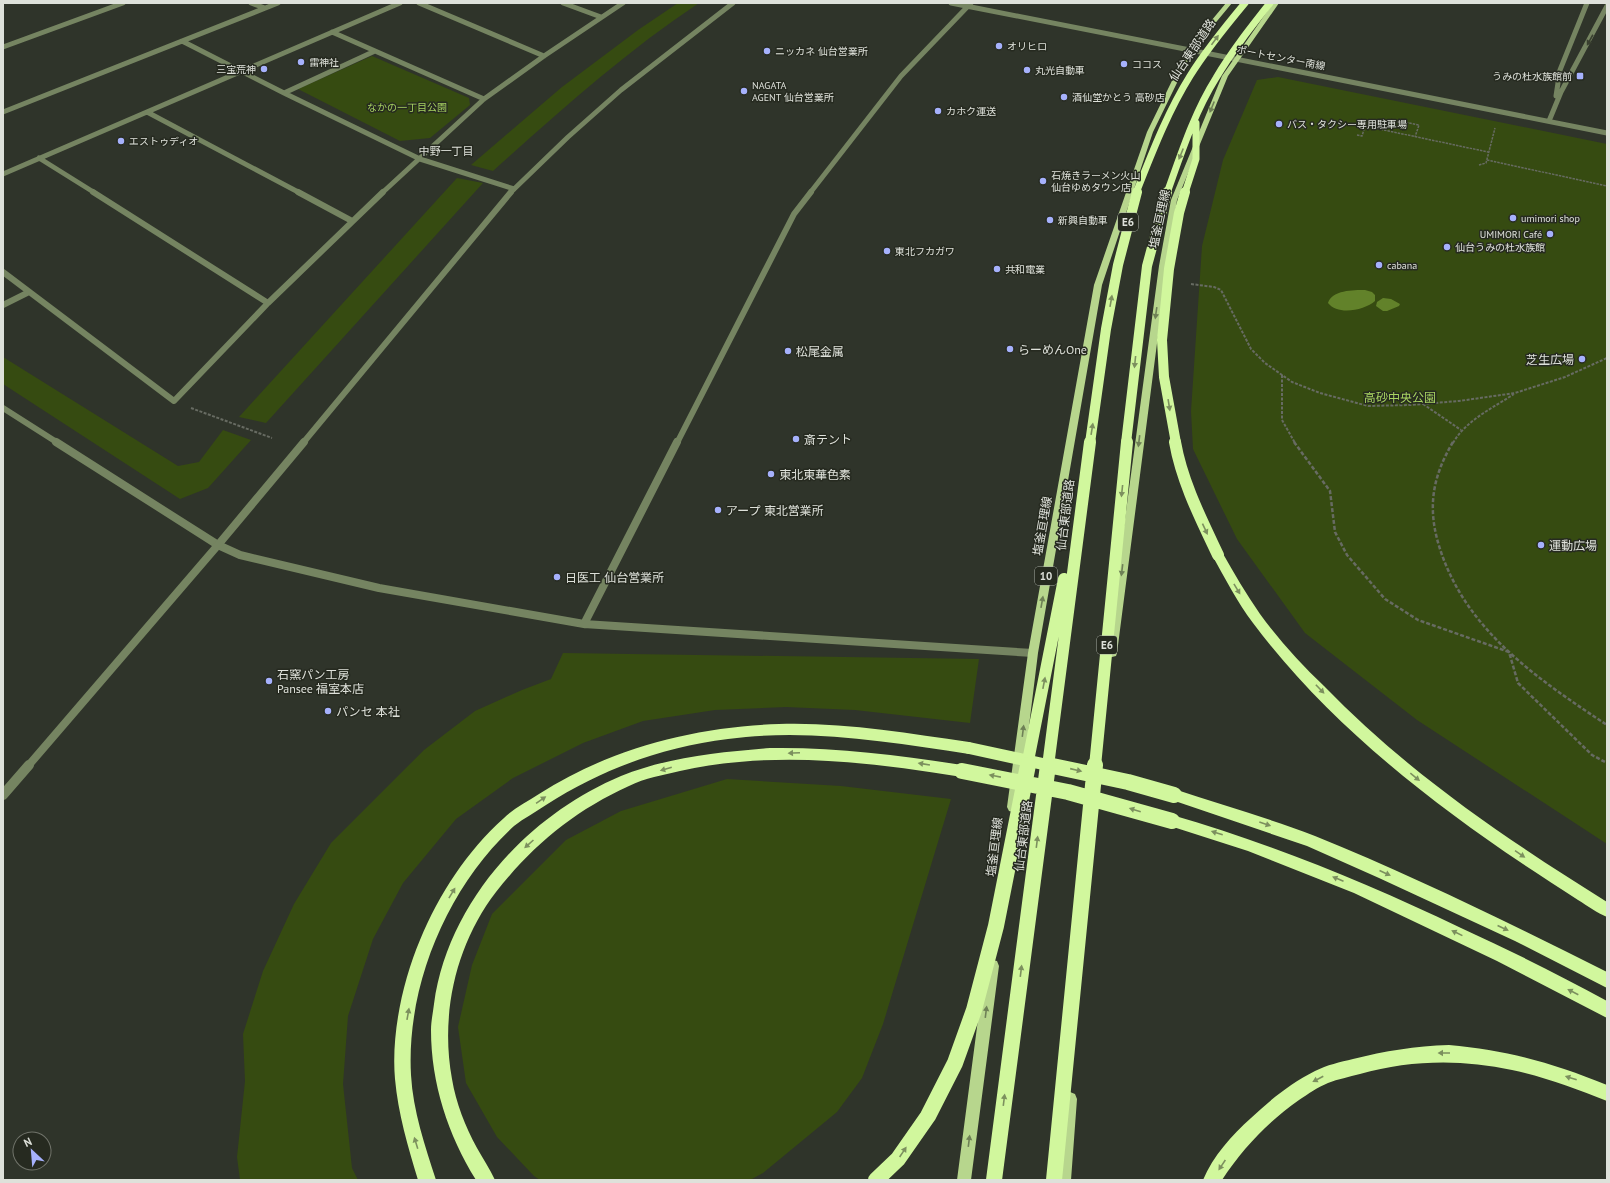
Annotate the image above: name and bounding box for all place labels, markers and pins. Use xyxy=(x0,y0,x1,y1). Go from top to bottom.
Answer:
place label: オリヒロ xyxy=(1007,40,1047,53)
marker: オリヒロ xyxy=(994,41,1004,51)
place label: ニッカネ 仙台営業所 xyxy=(775,45,868,58)
marker: ニッカネ 仙台営業所 xyxy=(762,46,772,56)
place label: 雷神社 xyxy=(309,56,339,69)
marker: 雷神社 xyxy=(296,57,306,67)
place label: ココス xyxy=(1132,58,1162,71)
marker: ココス xyxy=(1119,59,1129,69)
place label: 三宝荒神 xyxy=(216,63,256,76)
marker: 三宝荒神 xyxy=(259,64,269,74)
place label: 丸光自動車 xyxy=(1035,64,1085,77)
marker: 丸光自動車 xyxy=(1022,65,1032,75)
place label: うみの杜水族館前 xyxy=(1492,70,1572,83)
marker: うみの杜水族館前 xyxy=(1575,71,1585,81)
place label: NAGATA AGENT 仙台営業所 xyxy=(752,79,834,104)
marker: NAGATA AGENT 仙台営業所 xyxy=(739,86,749,96)
place label: 酒仙堂かとう 高砂店 xyxy=(1072,91,1165,104)
marker: 酒仙堂かとう 高砂店 xyxy=(1059,92,1069,102)
place label: カホク運送 xyxy=(946,105,996,118)
marker: カホク運送 xyxy=(933,106,943,116)
place label: バス・タクシー専用駐車場 xyxy=(1287,118,1407,131)
marker: バス・タクシー専用駐車場 xyxy=(1274,119,1284,129)
place label: エストゥディオ xyxy=(129,135,198,148)
marker: エストゥディオ xyxy=(116,136,126,146)
place label: 石焼きラーメン火山 仙台ゆめタウン店 xyxy=(1051,169,1141,194)
marker: 石焼きラーメン火山 仙台ゆめタウン店 xyxy=(1038,176,1048,186)
place label: umimori shop xyxy=(1521,212,1580,225)
marker: umimori shop xyxy=(1508,213,1518,223)
place label: 新興自動車 xyxy=(1058,214,1108,227)
marker: 新興自動車 xyxy=(1045,215,1055,225)
place label: UMIMORI Café xyxy=(1480,228,1542,241)
marker: UMIMORI Café xyxy=(1545,229,1555,239)
place label: 仙台うみの杜水族館 xyxy=(1455,241,1545,254)
marker: 仙台うみの杜水族館 xyxy=(1442,242,1452,252)
place label: 東北フカガワ xyxy=(895,245,955,258)
marker: 東北フカガワ xyxy=(882,246,892,256)
place label: cabana xyxy=(1387,259,1417,272)
marker: cabana xyxy=(1374,260,1384,270)
place label: 共和電業 xyxy=(1005,263,1045,276)
marker: 共和電業 xyxy=(992,264,1002,274)
place label: らーめんOne xyxy=(1018,342,1087,357)
place label: 松尾金属 xyxy=(796,344,844,359)
marker: らーめんOne xyxy=(1005,344,1015,354)
marker: 松尾金属 xyxy=(783,346,793,356)
place label: 芝生広場 xyxy=(1526,352,1574,367)
marker: 芝生広場 xyxy=(1577,354,1587,364)
place label: 斎テント xyxy=(804,432,852,447)
marker: 斎テント xyxy=(791,434,801,444)
place label: 東北東華色素 xyxy=(779,467,851,482)
marker: 東北東華色素 xyxy=(766,469,776,479)
place label: アープ 東北営業所 xyxy=(726,503,824,518)
marker: アープ 東北営業所 xyxy=(713,505,723,515)
place label: 運動広場 xyxy=(1549,538,1597,553)
marker: 運動広場 xyxy=(1536,540,1546,550)
place label: 日医工 仙台営業所 xyxy=(565,570,664,585)
marker: 日医工 仙台営業所 xyxy=(552,572,562,582)
place label: 石窯パン工房 Pansee 福室本店 xyxy=(277,667,364,696)
marker: 石窯パン工房 Pansee 福室本店 xyxy=(264,676,274,686)
place label: パンセ 本社 xyxy=(336,704,400,719)
marker: パンセ 本社 xyxy=(323,706,333,716)

